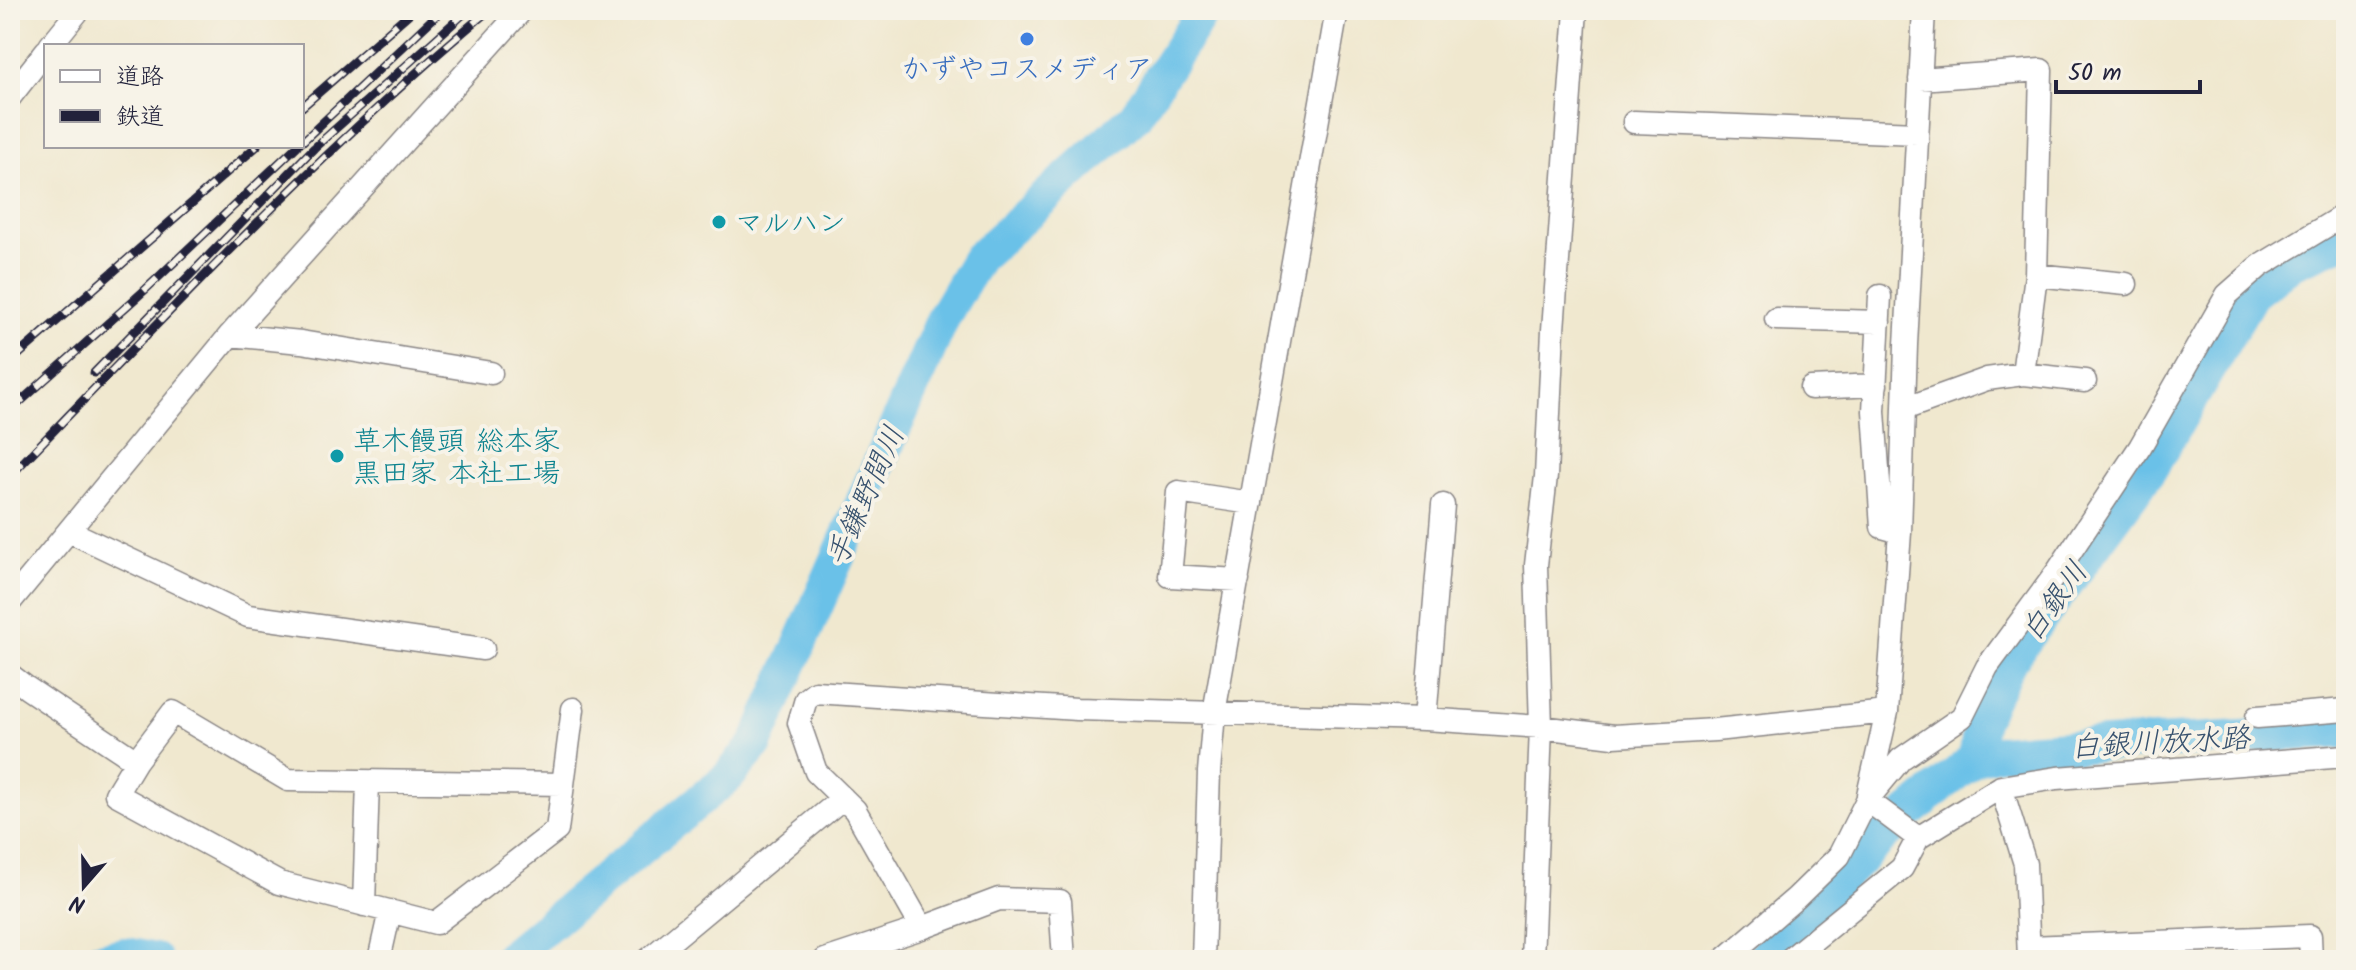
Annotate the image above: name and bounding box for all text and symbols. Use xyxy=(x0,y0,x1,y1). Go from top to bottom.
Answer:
marker: かずやコスメディア xyxy=(1018,30,1036,48)
legend xyxy=(44,44,304,148)
scale bar xyxy=(2056,44,2200,94)
place label: かずやコスメディア xyxy=(901,48,1153,93)
text: 50 m xyxy=(2068,54,2122,93)
text: 道路 xyxy=(116,58,164,97)
text: 鉄道 xyxy=(116,98,164,137)
place label: マルハン xyxy=(735,202,846,247)
marker: マルハン xyxy=(710,213,728,231)
water label: 手鎌野間川 xyxy=(814,419,919,575)
place label: 草木饅頭 総本家 黒田家 本社工場 xyxy=(353,420,560,497)
marker: 草木饅頭 総本家 黒田家 本社工場 xyxy=(328,447,346,465)
water label: 白銀川 xyxy=(2010,552,2101,653)
water label: 白銀川放水路 xyxy=(2069,715,2253,773)
north arrow xyxy=(44,846,124,926)
text: N xyxy=(65,884,91,921)

